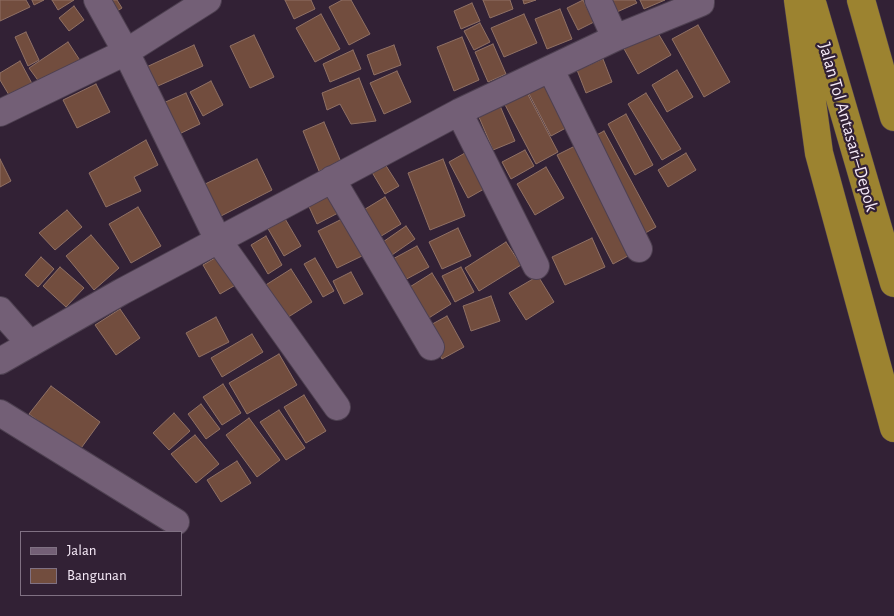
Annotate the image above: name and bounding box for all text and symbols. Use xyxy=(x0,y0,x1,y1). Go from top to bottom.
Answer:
street label: Jalan Tol Antasari–Depok xyxy=(814,40,882,214)
legend xyxy=(20,531,182,596)
text: Jalan xyxy=(67,543,97,558)
text: Bangunan xyxy=(67,568,127,583)

